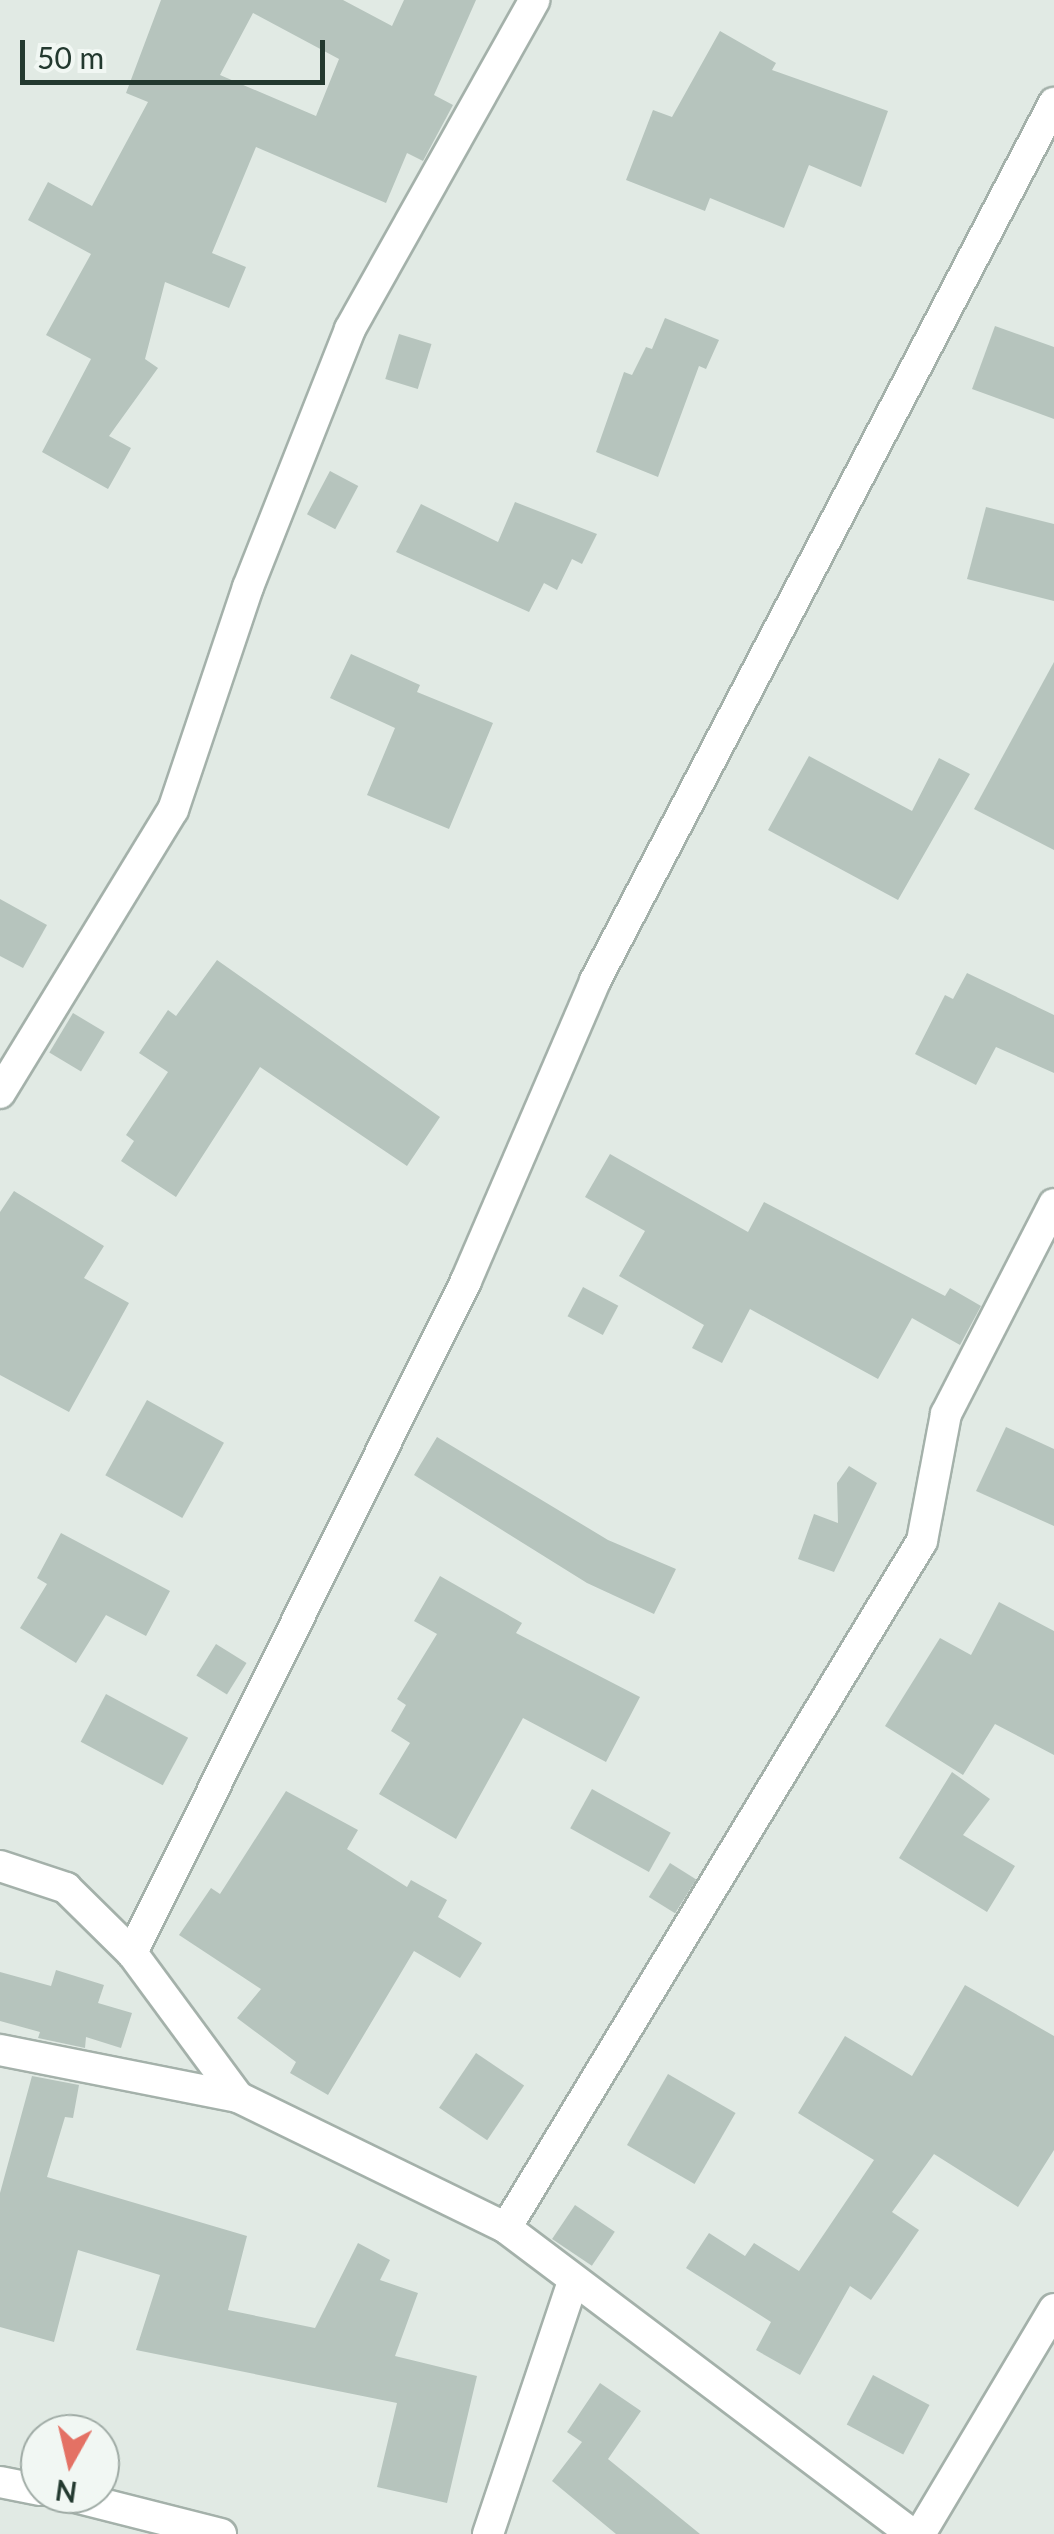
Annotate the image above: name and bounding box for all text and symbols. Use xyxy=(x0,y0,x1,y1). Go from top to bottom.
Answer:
scale bar xyxy=(25,20,330,82)
text: 50 m xyxy=(37,39,104,75)
north arrow xyxy=(20,2414,120,2514)
text: N xyxy=(53,2473,79,2510)

